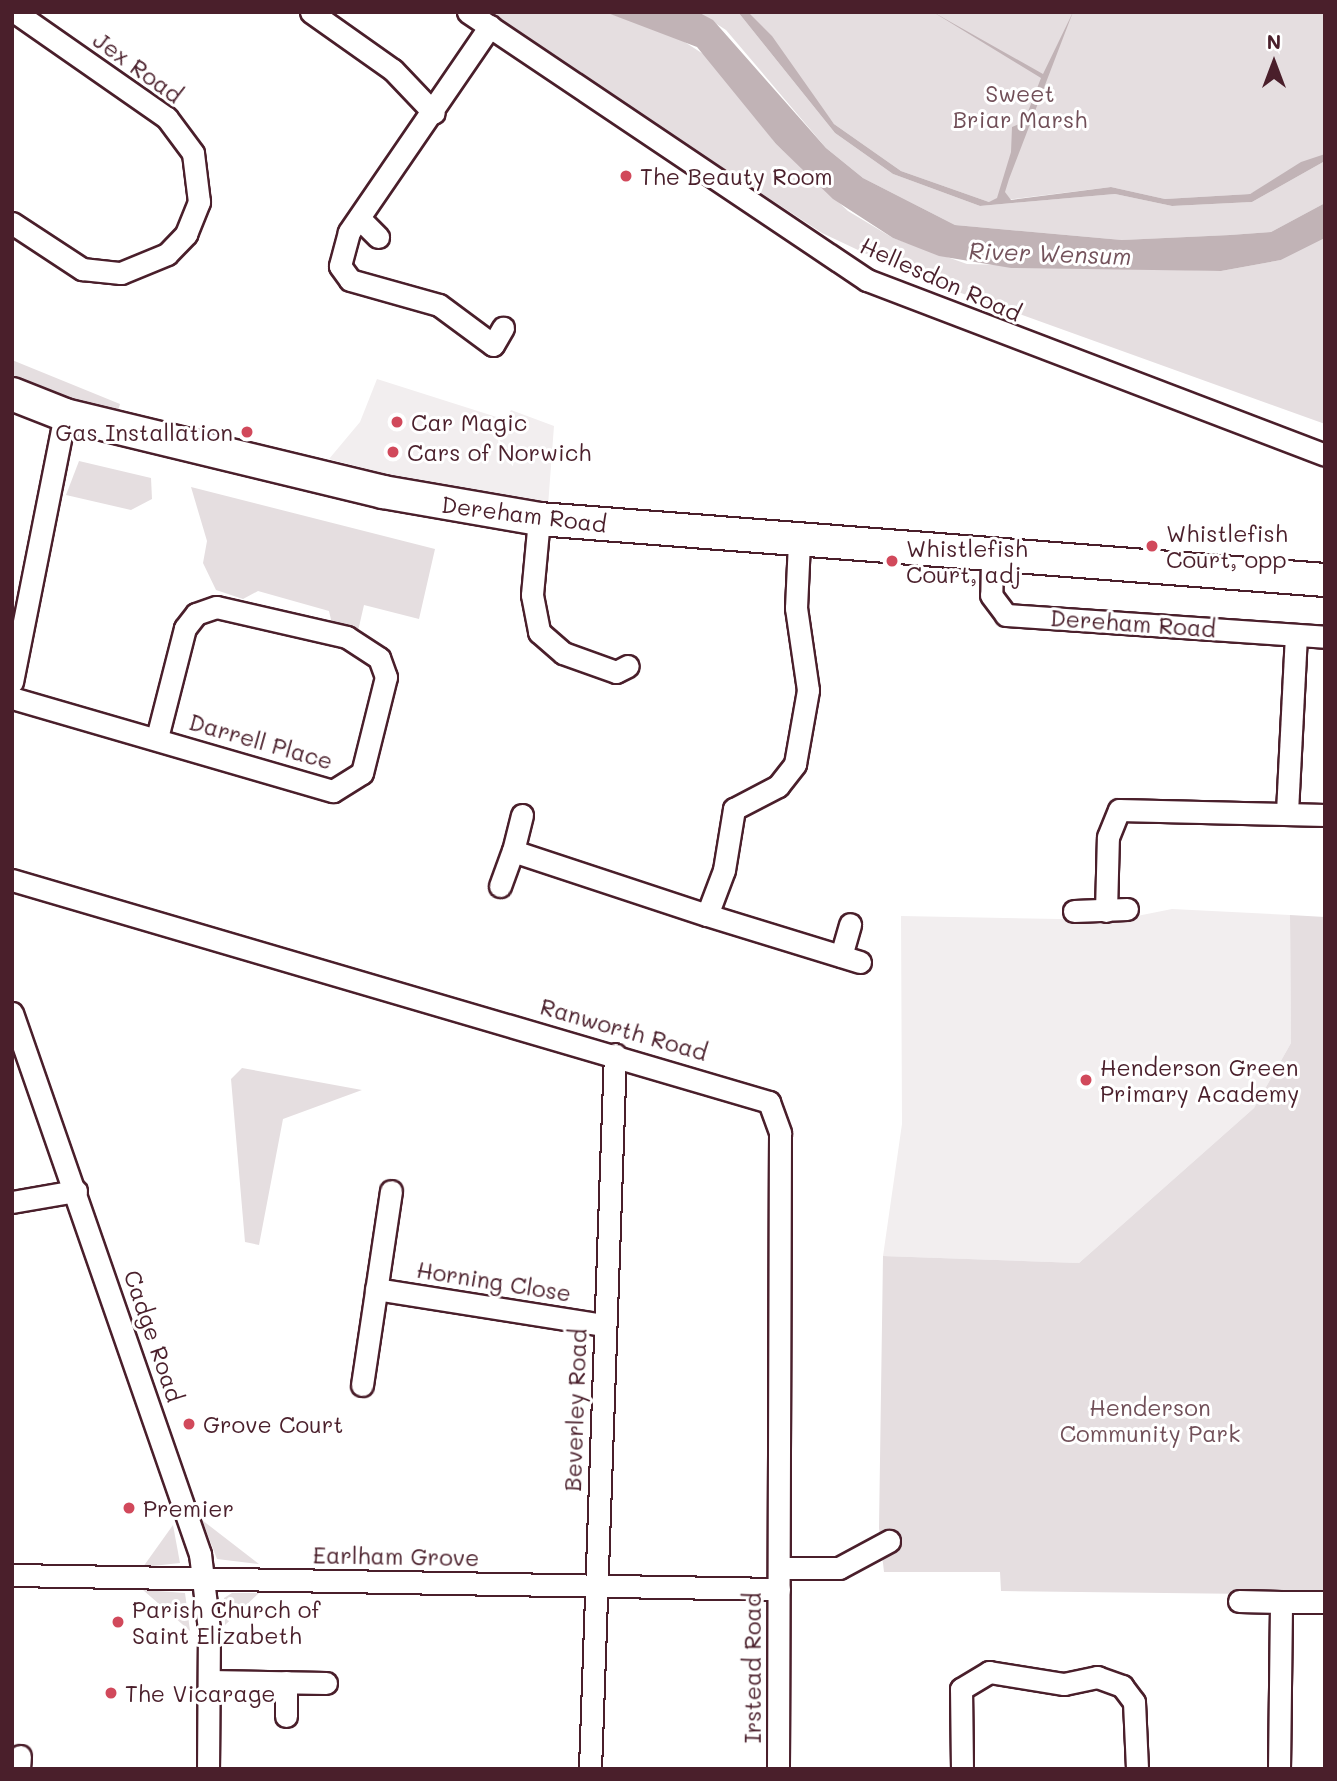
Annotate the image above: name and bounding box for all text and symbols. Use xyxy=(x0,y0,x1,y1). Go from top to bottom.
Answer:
street label: Jex Road xyxy=(88,25,188,109)
north arrow xyxy=(1239,28,1309,98)
text: N xyxy=(1267,29,1281,54)
park label: Sweet Briar Marsh xyxy=(953,79,1087,133)
place label: The Beauty Room xyxy=(640,162,833,190)
marker: The Beauty Room xyxy=(618,168,634,184)
street label: Hellesdon Road xyxy=(856,231,1026,327)
water label: River Wensum xyxy=(968,236,1132,270)
place label: Car Magic xyxy=(411,408,527,436)
marker: Car Magic xyxy=(389,414,405,430)
place label: Gas Installation xyxy=(55,418,233,446)
marker: Gas Installation xyxy=(239,424,255,440)
place label: Cars of Norwich xyxy=(407,438,591,466)
marker: Cars of Norwich xyxy=(385,444,401,460)
street label: Dereham Road xyxy=(440,490,608,538)
place label: Whistlefish Court, opp xyxy=(1166,519,1288,573)
place label: Whistlefish Court, adj xyxy=(906,534,1028,588)
marker: Whistlefish Court, opp xyxy=(1144,538,1160,554)
marker: Whistlefish Court, adj xyxy=(884,553,900,569)
street label: Dereham Road xyxy=(1049,603,1217,643)
street label: Darrell Place xyxy=(186,707,336,775)
street label: Ranworth Road xyxy=(537,992,711,1066)
place label: Henderson Green Primary Academy xyxy=(1100,1053,1299,1107)
marker: Henderson Green Primary Academy xyxy=(1078,1072,1094,1088)
street label: Horning Close xyxy=(415,1255,573,1307)
street label: Cadge Road xyxy=(119,1266,189,1406)
street label: Beverley Road xyxy=(558,1328,592,1492)
park label: Henderson Community Park xyxy=(1060,1393,1240,1447)
place label: Grove Court xyxy=(203,1410,343,1438)
marker: Grove Court xyxy=(181,1416,197,1432)
place label: Premier xyxy=(143,1494,234,1522)
marker: Premier xyxy=(121,1500,137,1516)
street label: Earlham Grove xyxy=(313,1541,479,1571)
street label: Irstead Road xyxy=(738,1593,766,1743)
place label: Parish Church of Saint Elizabeth xyxy=(132,1595,320,1649)
marker: Parish Church of Saint Elizabeth xyxy=(110,1614,126,1630)
place label: The Vicarage xyxy=(125,1679,276,1707)
marker: The Vicarage xyxy=(103,1685,119,1701)

